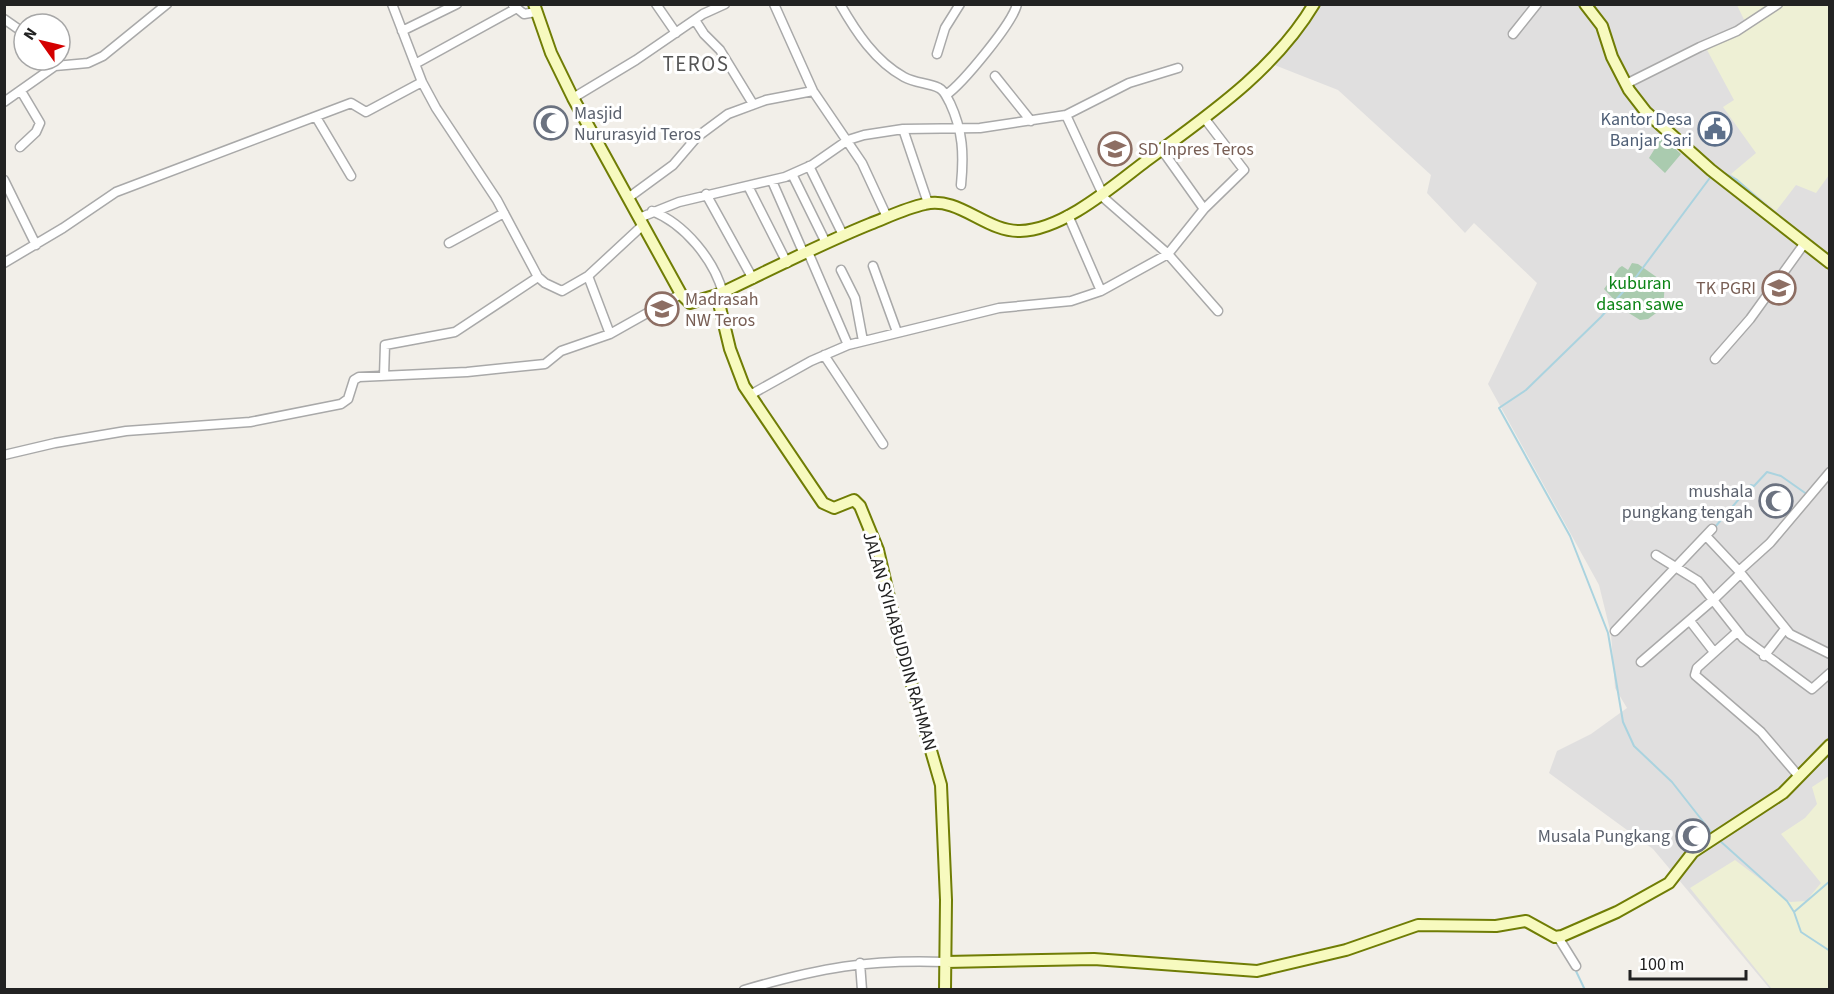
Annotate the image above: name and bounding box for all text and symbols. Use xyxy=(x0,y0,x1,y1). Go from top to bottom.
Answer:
north arrow xyxy=(12,12,72,72)
text: N xyxy=(18,24,42,45)
district label: TEROS xyxy=(663,49,729,79)
place label: Masjid Nururasyid Teros xyxy=(574,101,701,147)
mosque icon: Masjid Nururasyid Teros xyxy=(533,105,569,141)
place label: Kantor Desa Banjar Sari xyxy=(1601,107,1692,153)
public building icon: Kantor Desa Banjar Sari xyxy=(1697,111,1733,147)
school or university icon: SD Inpres Teros xyxy=(1097,131,1133,167)
place label: SD Inpres Teros xyxy=(1138,137,1254,162)
school or university icon: TK PGRI xyxy=(1761,270,1797,306)
park label: kuburan dasan sawe xyxy=(1596,271,1684,317)
place label: TK PGRI xyxy=(1696,276,1756,301)
place label: Madrasah NW Teros xyxy=(685,287,758,333)
school or university icon: Madrasah NW Teros xyxy=(644,291,680,327)
place label: mushala pungkang tengah xyxy=(1622,479,1753,525)
mosque icon: mushala pungkang tengah xyxy=(1758,483,1794,519)
street label: JALAN SYIHABUDDIN RAHMAN xyxy=(856,529,943,754)
mosque icon: Musala Pungkang xyxy=(1675,818,1711,854)
place label: Musala Pungkang xyxy=(1538,824,1670,849)
scale bar xyxy=(1630,943,1746,981)
text: 100 m xyxy=(1639,952,1684,977)

